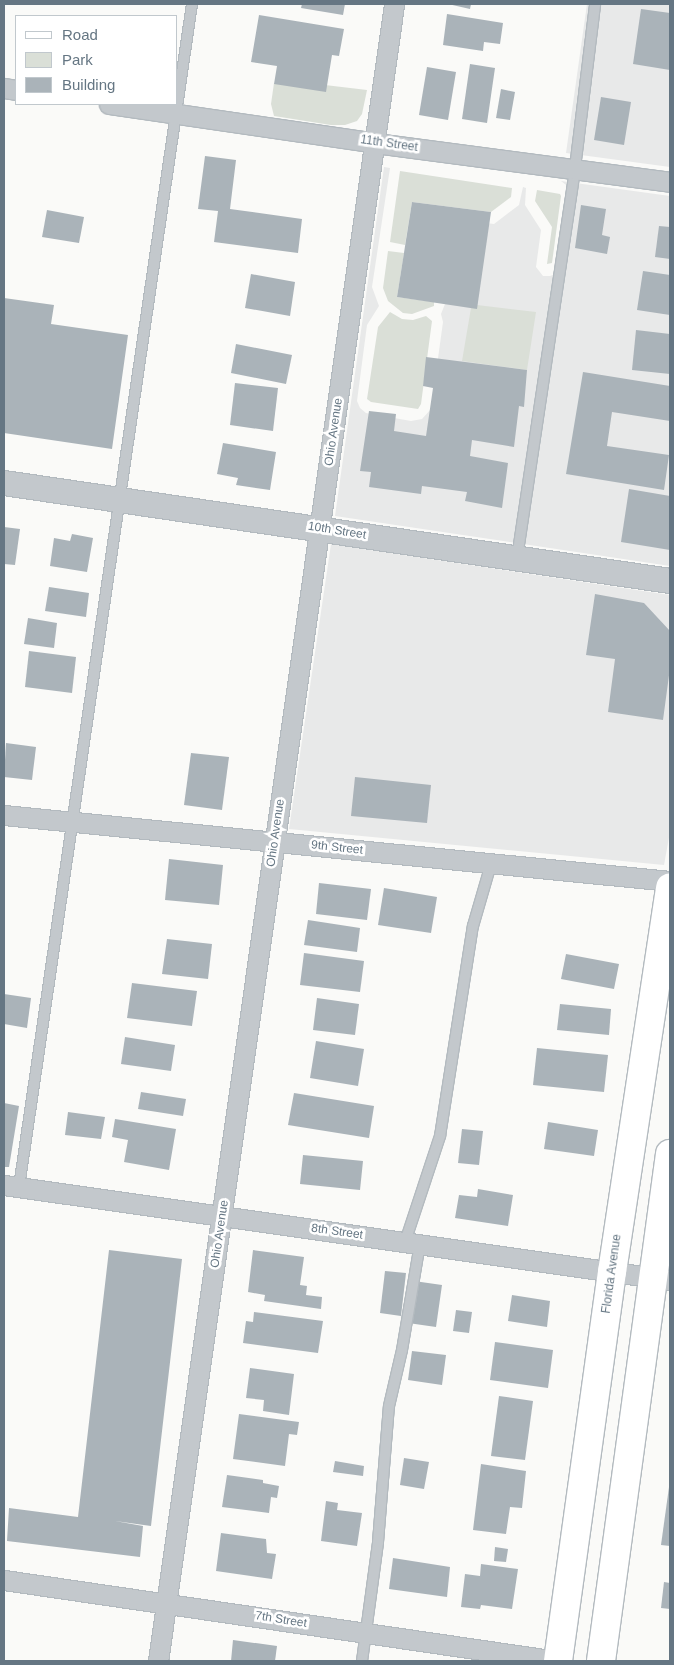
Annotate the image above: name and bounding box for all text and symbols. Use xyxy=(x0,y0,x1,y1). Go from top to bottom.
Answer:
legend xyxy=(15,15,178,105)
text: Road xyxy=(62,26,98,43)
text: Park xyxy=(62,51,93,68)
text: Building xyxy=(62,76,115,93)
street label: 11th Street xyxy=(359,133,419,155)
street label: Ohio Avenue xyxy=(322,397,346,467)
street label: 10th Street xyxy=(307,519,367,543)
street label: Ohio Avenue xyxy=(264,798,288,868)
street label: 9th Street xyxy=(310,838,364,858)
street label: Ohio Avenue xyxy=(208,1199,232,1269)
street label: 8th Street xyxy=(310,1221,364,1243)
street label: Florida Avenue xyxy=(599,1233,625,1315)
street label: 7th Street xyxy=(254,1609,308,1631)

